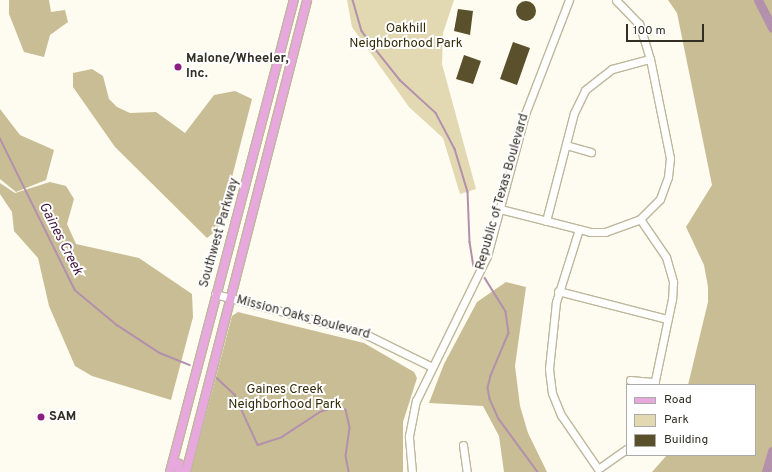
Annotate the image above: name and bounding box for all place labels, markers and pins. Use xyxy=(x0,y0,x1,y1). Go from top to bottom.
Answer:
place label: Malone/Wheeler, Inc. xyxy=(186,52,289,83)
marker: Malone/Wheeler, Inc. xyxy=(173,62,183,72)
place label: SAM xyxy=(49,409,76,425)
marker: SAM xyxy=(36,412,46,422)

